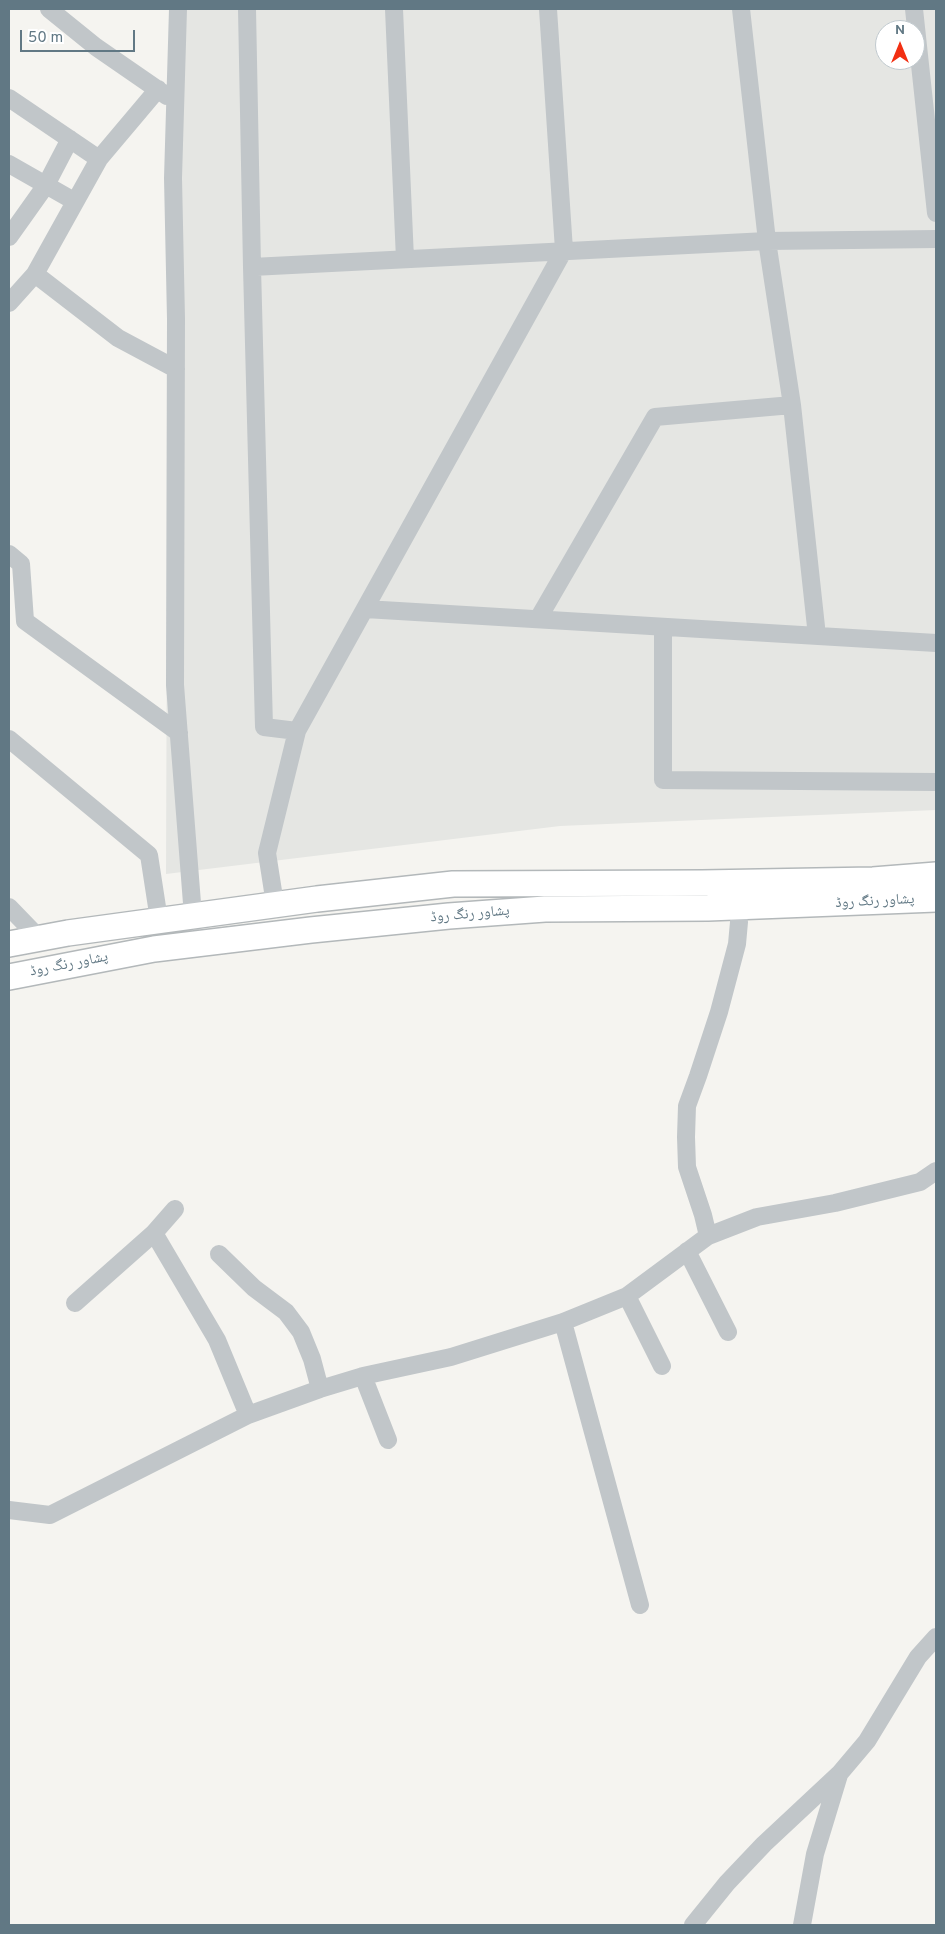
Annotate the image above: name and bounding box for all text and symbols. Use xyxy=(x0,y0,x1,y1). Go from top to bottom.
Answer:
scale bar xyxy=(22,20,138,52)
north arrow xyxy=(875,20,925,70)
text: N xyxy=(895,22,905,39)
text: 50 m xyxy=(28,29,63,48)
street label: پشاور رنگ روڈ xyxy=(835,891,915,913)
street label: پشاور رنگ روڈ xyxy=(430,903,510,927)
street label: پشاور رنگ روڈ xyxy=(28,949,110,981)

